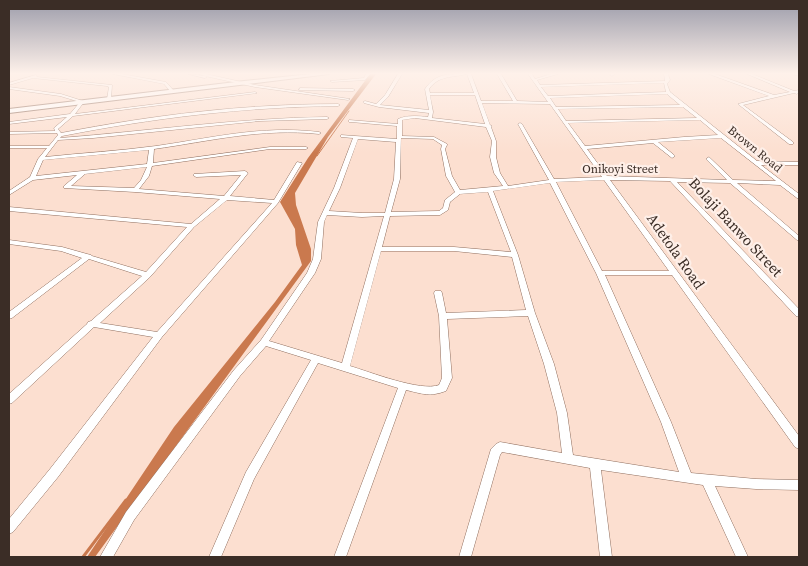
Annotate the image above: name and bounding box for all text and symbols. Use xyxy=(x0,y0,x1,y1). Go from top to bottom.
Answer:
street label: Brown Road xyxy=(725,122,786,176)
street label: Onikoyi Street xyxy=(582,161,658,177)
street label: Bolaji Banwo Street xyxy=(684,173,788,281)
street label: Adetola Road xyxy=(642,209,710,294)

